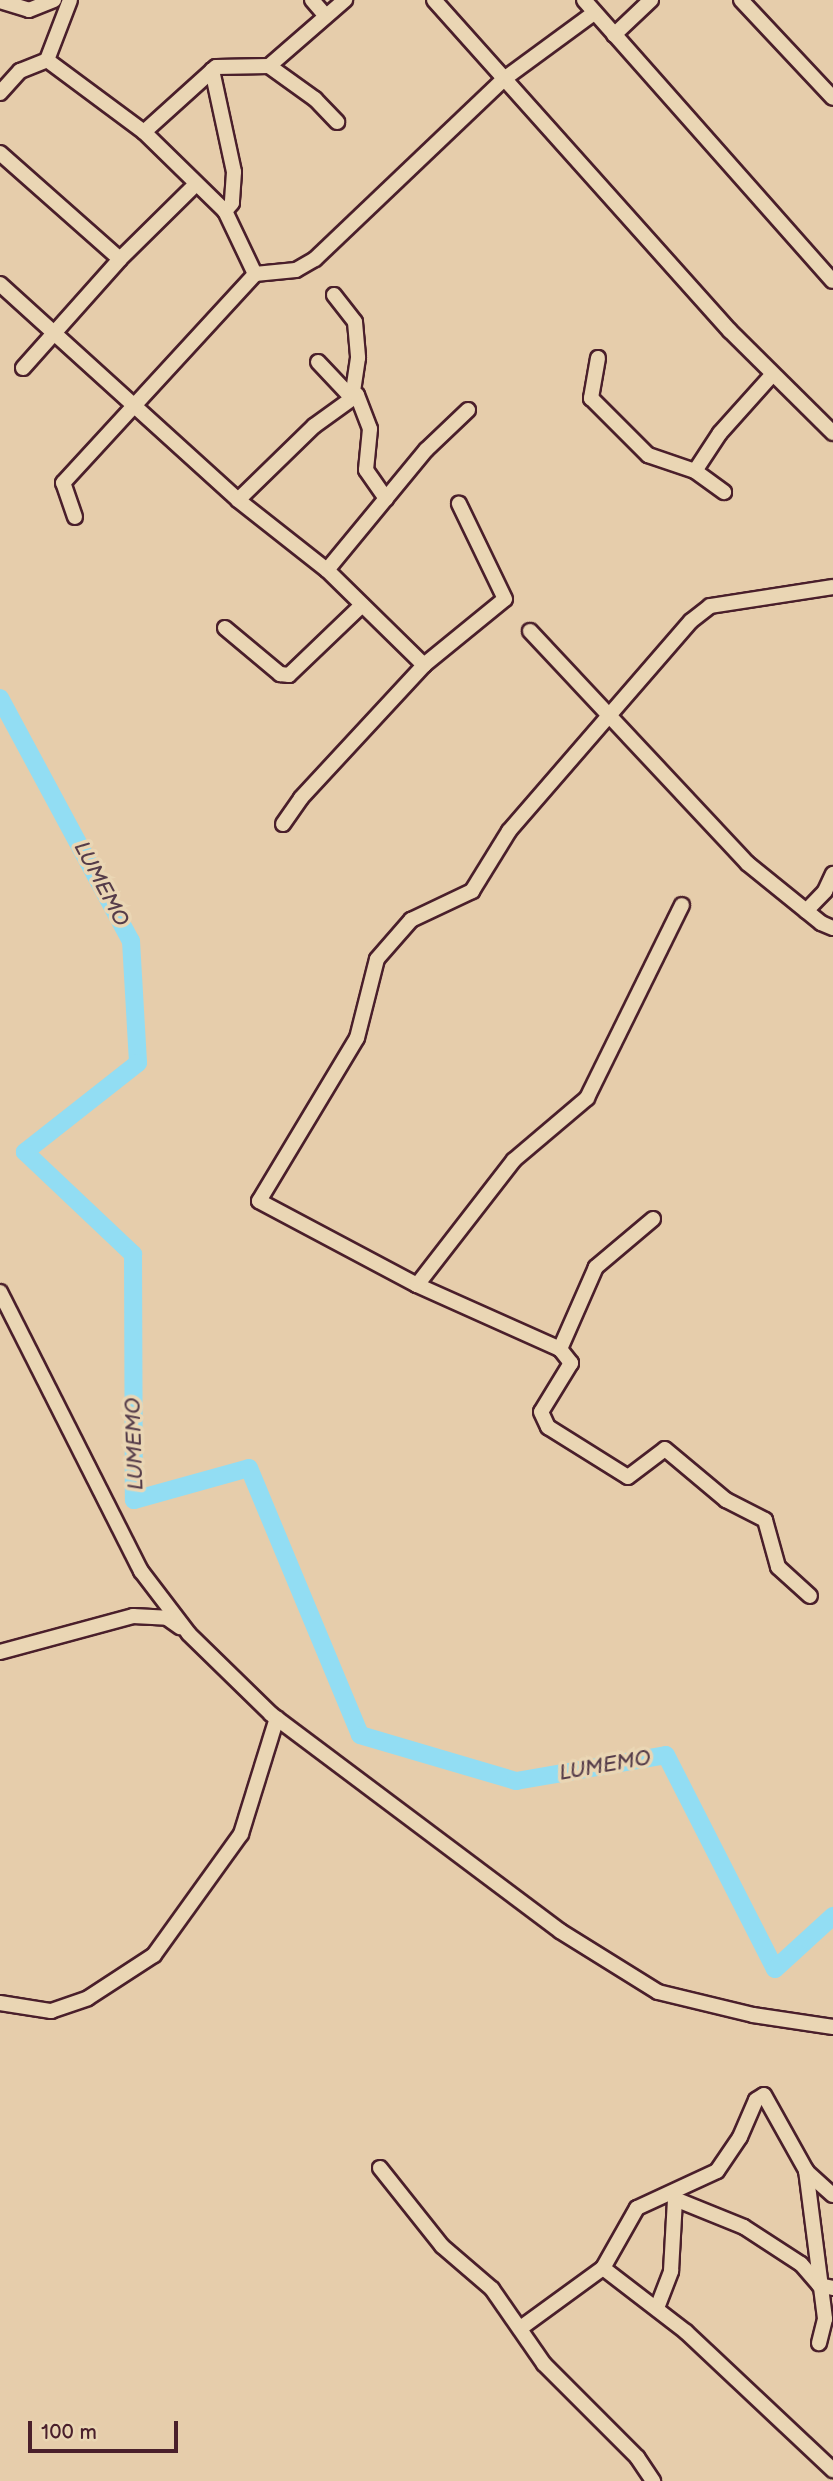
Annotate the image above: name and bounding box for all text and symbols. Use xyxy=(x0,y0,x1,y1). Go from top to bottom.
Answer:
water label: LUMEMO xyxy=(68,837,134,931)
water label: LUMEMO xyxy=(121,1397,149,1491)
water label: LUMEMO xyxy=(557,1746,653,1786)
scale bar xyxy=(32,2408,182,2452)
text: 100 m xyxy=(41,2420,97,2445)

